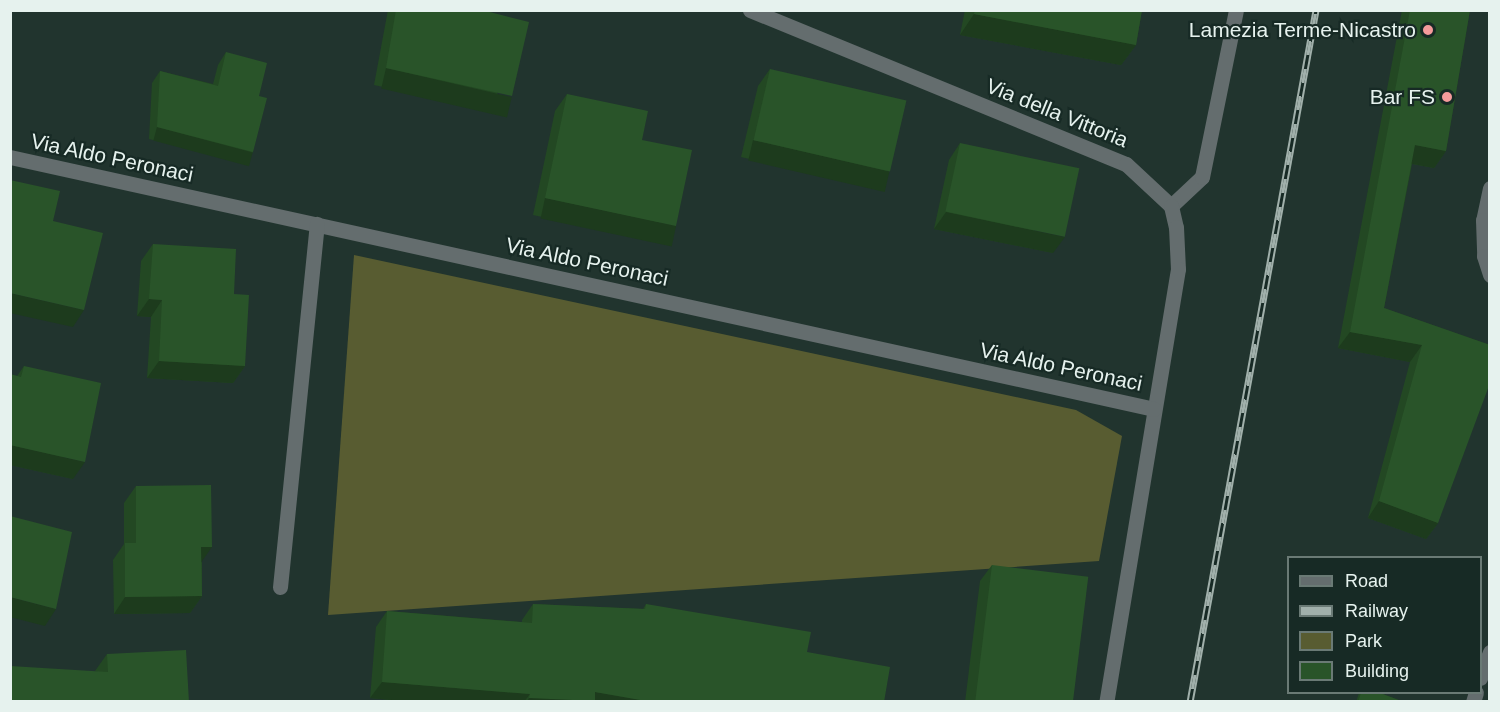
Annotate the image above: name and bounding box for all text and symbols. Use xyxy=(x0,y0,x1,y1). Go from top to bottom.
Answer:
place label: Lamezia Terme-Nicastro xyxy=(1188,17,1416,43)
marker: Lamezia Terme-Nicastro xyxy=(1421,23,1435,37)
street label: Via della Vittoria xyxy=(982,73,1132,153)
place label: Bar FS xyxy=(1370,84,1435,110)
marker: Bar FS xyxy=(1440,90,1454,104)
street label: Via Aldo Peronaci xyxy=(28,128,196,188)
street label: Via Aldo Peronaci xyxy=(503,232,671,292)
street label: Via Aldo Peronaci xyxy=(977,337,1145,397)
legend xyxy=(1287,556,1482,694)
text: Road xyxy=(1345,571,1388,591)
text: Railway xyxy=(1345,601,1408,621)
text: Park xyxy=(1345,631,1382,651)
text: Building xyxy=(1345,661,1409,681)

